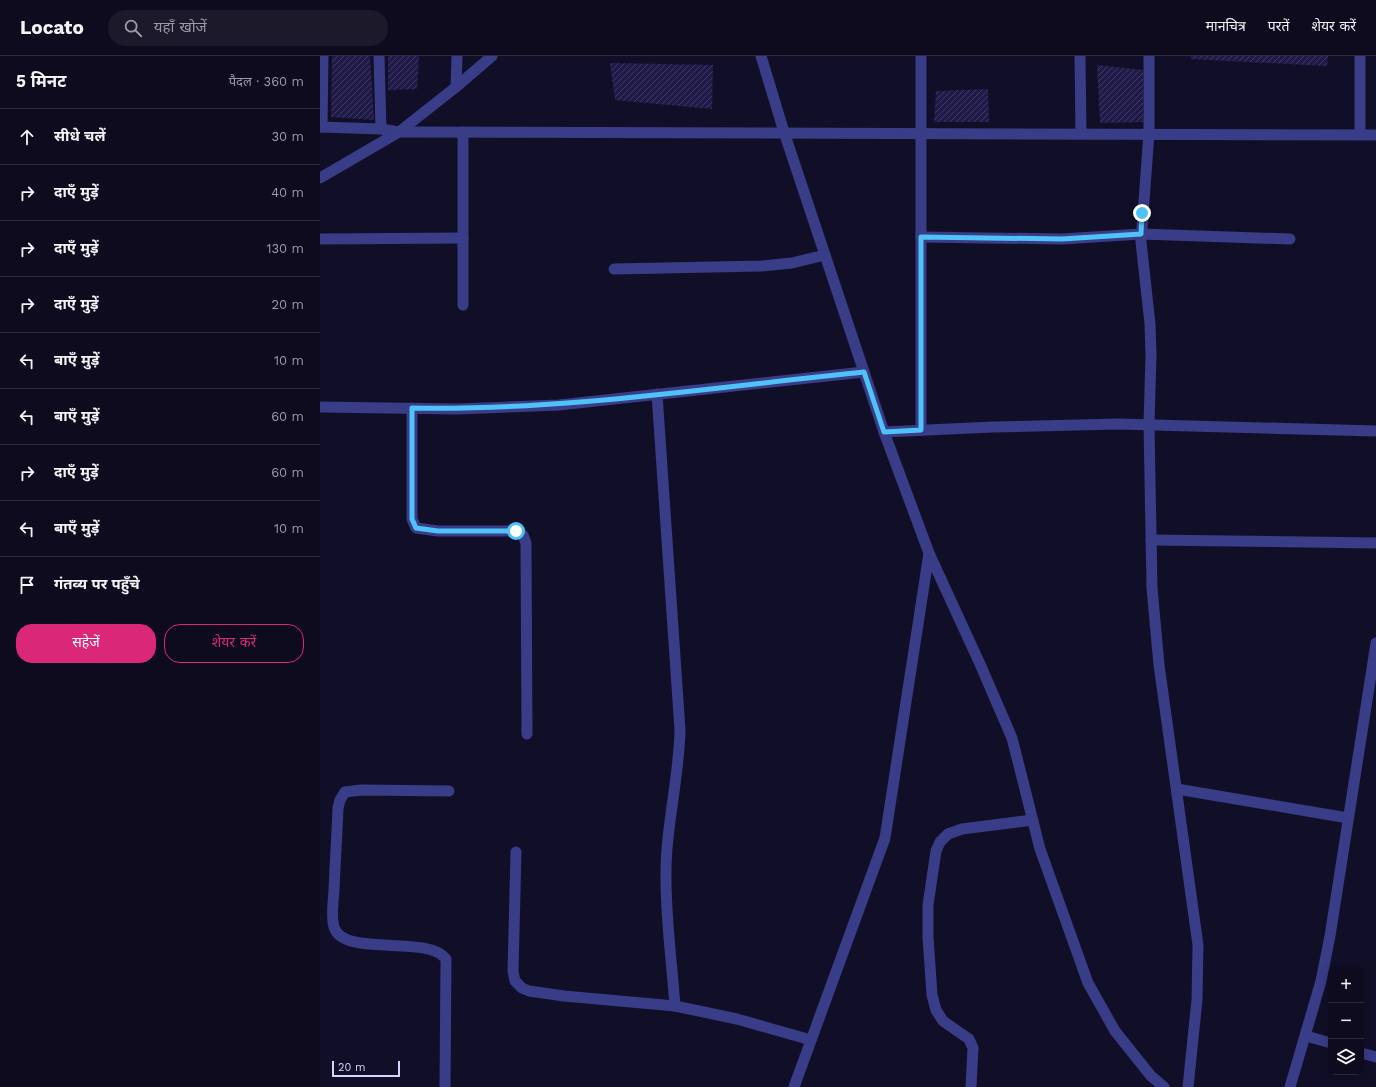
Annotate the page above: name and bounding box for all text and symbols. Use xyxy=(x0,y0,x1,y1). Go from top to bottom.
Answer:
search box xyxy=(108,10,388,46)
text: Locato xyxy=(20,16,84,39)
icon: search xyxy=(122,17,144,39)
text: यहाँ खोजें xyxy=(154,18,207,36)
text: मानचित्र xyxy=(1206,18,1246,34)
text: परतें xyxy=(1268,18,1289,34)
text: शेयर करें xyxy=(1311,18,1356,34)
text: 5 मिनट xyxy=(16,71,66,91)
text: पैदल · 360 m xyxy=(229,74,304,89)
icon: ahead xyxy=(16,126,38,148)
text: सीधे चलें xyxy=(54,127,106,145)
text: 30 m xyxy=(272,129,304,144)
icon: right xyxy=(16,182,38,204)
text: दाएँ मुड़ें xyxy=(54,183,99,201)
text: 40 m xyxy=(271,185,304,200)
route end xyxy=(1133,204,1151,222)
icon: right xyxy=(16,238,38,260)
text: दाएँ मुड़ें xyxy=(54,239,99,257)
text: 130 m xyxy=(266,241,304,256)
icon: right xyxy=(16,294,38,316)
text: दाएँ मुड़ें xyxy=(54,295,99,313)
text: 20 m xyxy=(272,297,304,312)
icon: left xyxy=(16,350,38,372)
text: बाएँ मुड़ें xyxy=(54,351,99,369)
text: 10 m xyxy=(274,353,304,368)
icon: left xyxy=(16,406,38,428)
text: बाएँ मुड़ें xyxy=(54,407,99,425)
text: 60 m xyxy=(271,409,304,424)
icon: right xyxy=(16,462,38,484)
text: दाएँ मुड़ें xyxy=(54,463,99,481)
text: 60 m xyxy=(271,465,304,480)
icon: left xyxy=(16,518,38,540)
text: बाएँ मुड़ें xyxy=(54,519,99,537)
text: 10 m xyxy=(274,521,304,536)
route start xyxy=(507,522,525,540)
icon: arrive xyxy=(16,574,38,596)
text: गंतव्य पर पहुँचे xyxy=(54,575,140,593)
button: सहेजें xyxy=(16,624,156,663)
button: शेयर करें xyxy=(164,624,304,663)
map controls xyxy=(1328,967,1364,1075)
button: + xyxy=(1328,967,1364,1003)
button: − xyxy=(1328,1003,1364,1039)
button: layers xyxy=(1328,1039,1364,1075)
scale bar xyxy=(332,1059,400,1078)
text: 20 m xyxy=(338,1061,366,1074)

